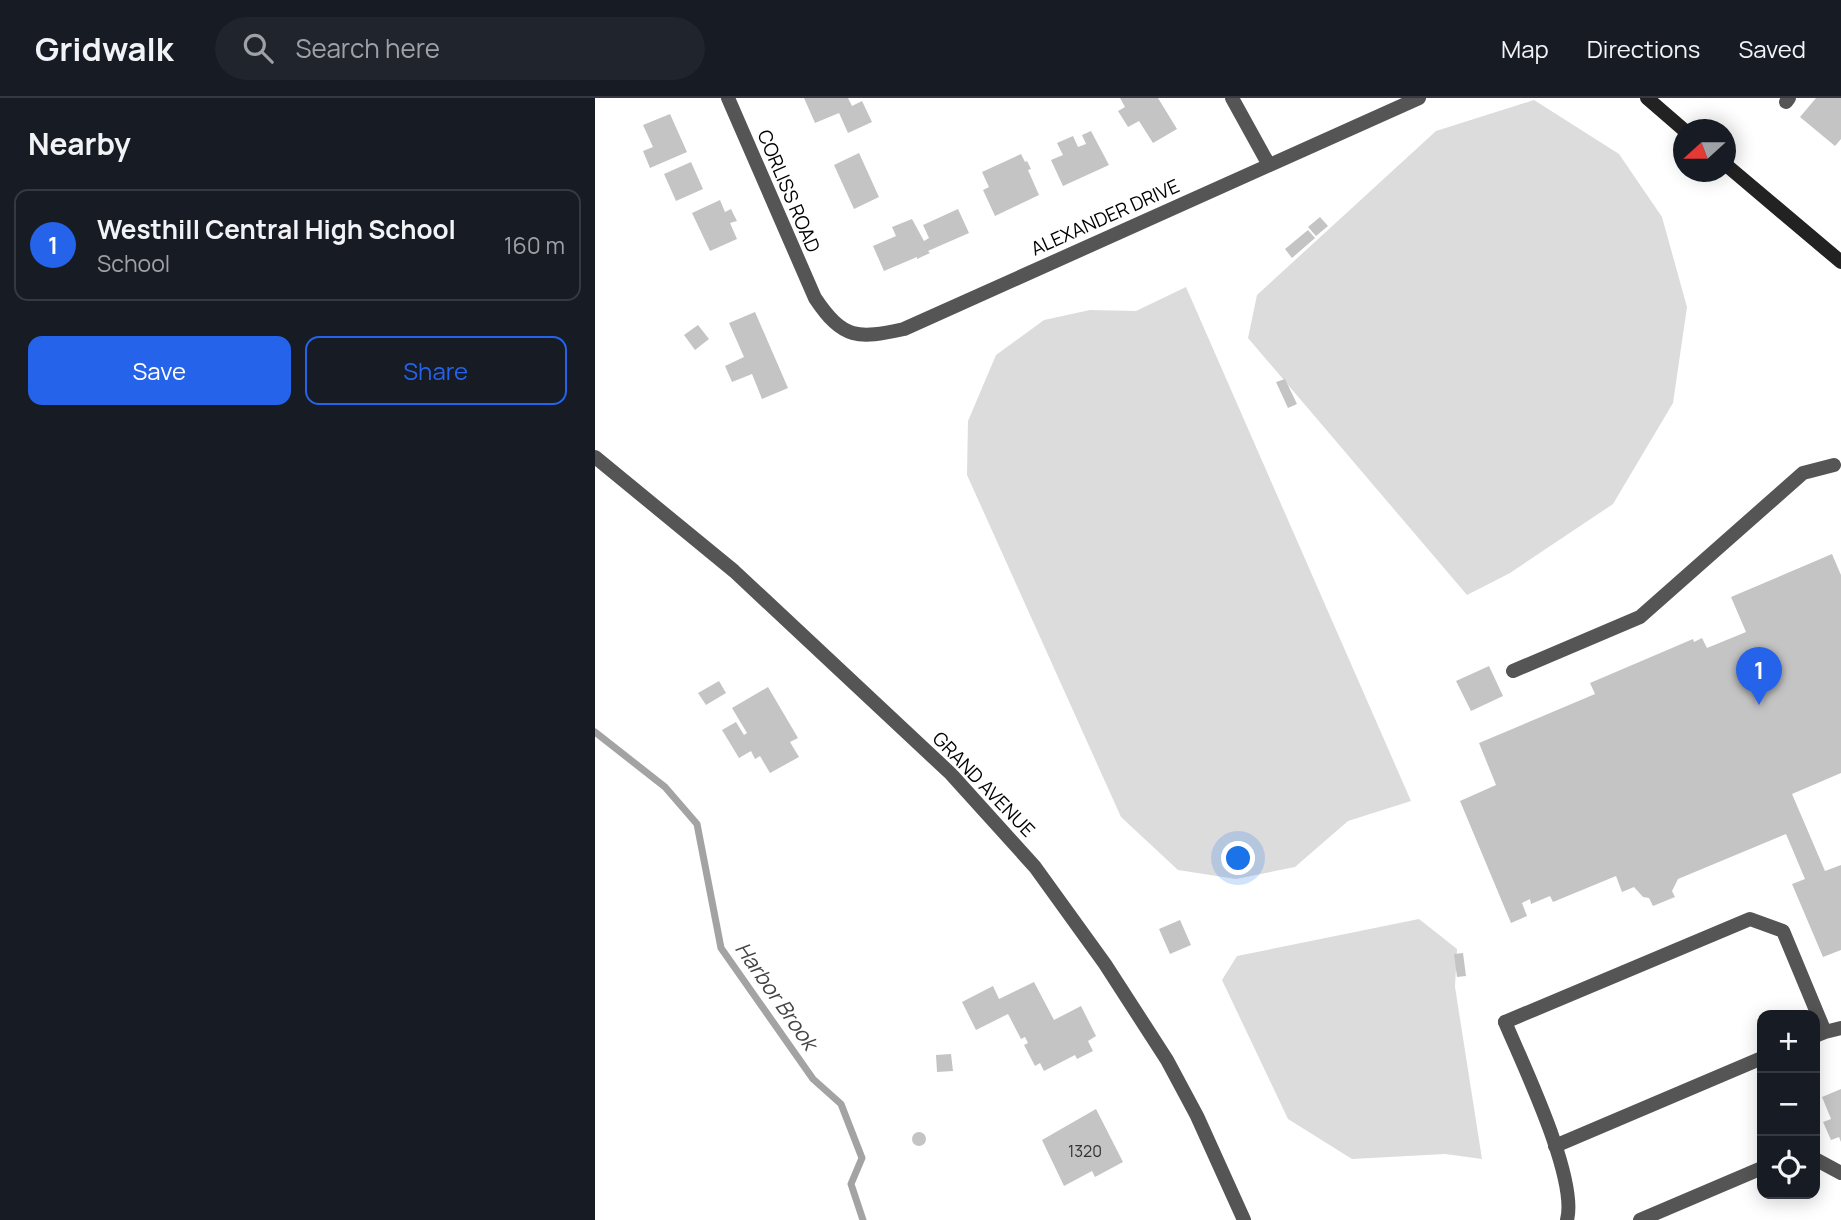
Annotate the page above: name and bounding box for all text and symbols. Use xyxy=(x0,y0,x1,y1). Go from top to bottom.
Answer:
search box xyxy=(215,17,705,80)
text: Gridwalk xyxy=(35,26,173,71)
icon: search xyxy=(239,29,277,67)
text: Search here xyxy=(295,30,440,66)
text: Map xyxy=(1501,32,1549,65)
text: Directions xyxy=(1587,32,1700,65)
text: Saved xyxy=(1738,32,1806,65)
north arrow xyxy=(1673,119,1736,182)
text: Nearby xyxy=(28,123,131,164)
street label: CORLISS ROAD xyxy=(751,126,827,256)
street label: ALEXANDER DRIVE xyxy=(1027,173,1183,261)
text: Westhill Central High School xyxy=(97,211,456,247)
text: 1 xyxy=(48,229,58,261)
text: 160 m xyxy=(504,229,565,261)
text: School xyxy=(97,247,170,279)
button: Save xyxy=(28,336,291,405)
button: Share xyxy=(305,336,567,405)
pin: 1 xyxy=(1736,647,1782,705)
street label: GRAND AVENUE xyxy=(927,726,1041,842)
your location xyxy=(1221,841,1255,875)
water label: Harbor Brook xyxy=(729,936,826,1057)
map controls xyxy=(1757,1010,1820,1199)
button: + xyxy=(1757,1010,1820,1073)
button: − xyxy=(1757,1073,1820,1136)
button: locate xyxy=(1757,1136,1820,1199)
house number: 1320 xyxy=(1068,1140,1102,1162)

